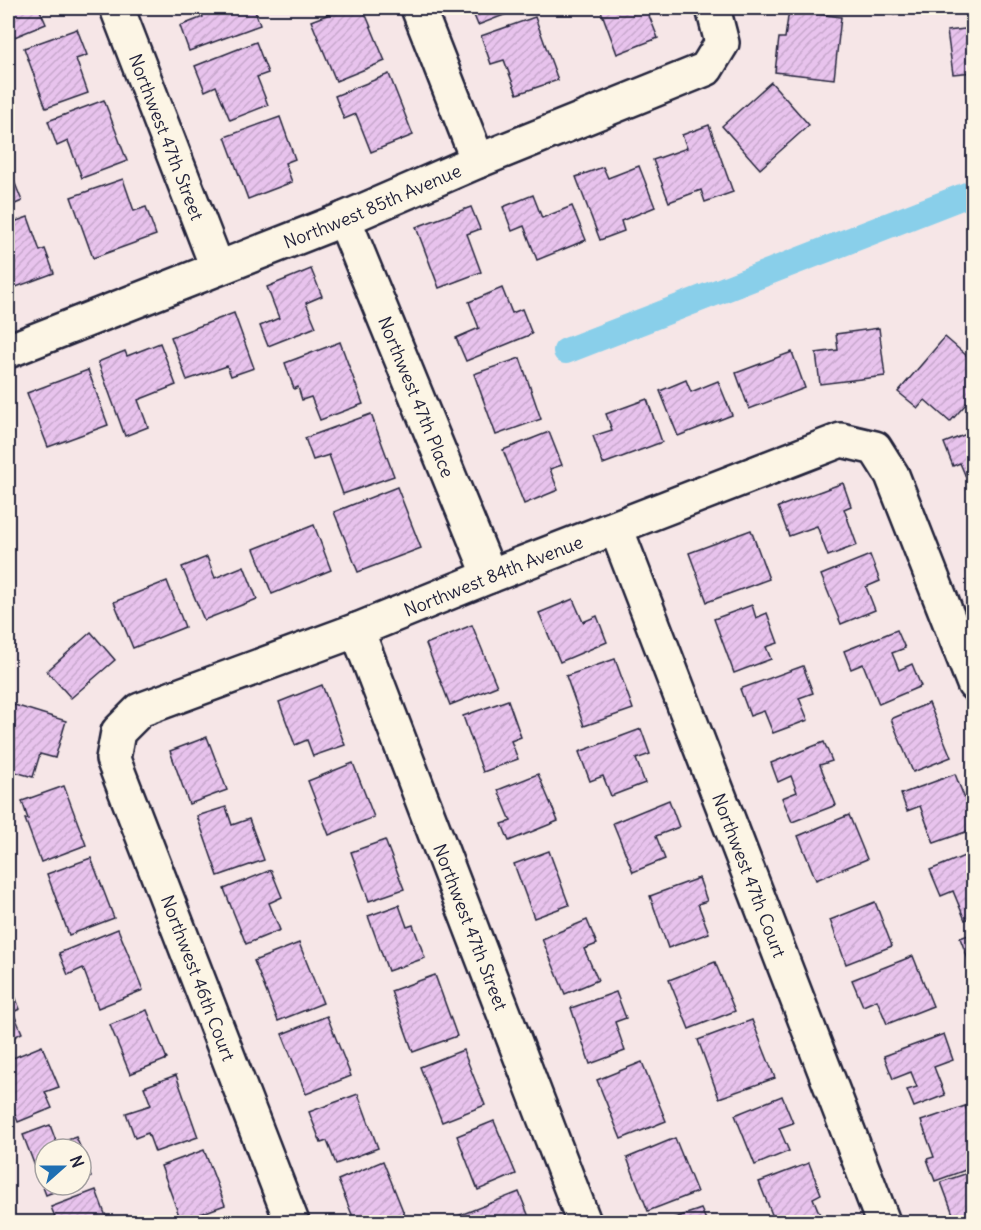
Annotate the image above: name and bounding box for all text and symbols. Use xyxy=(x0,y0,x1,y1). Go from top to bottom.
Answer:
street label: Northwest 47th Street xyxy=(124,50,209,223)
street label: Northwest 85th Avenue xyxy=(280,158,464,253)
street label: Northwest 47th Place xyxy=(373,313,460,481)
street label: Northwest 84th Avenue xyxy=(400,530,586,621)
street label: Northwest 47th Court xyxy=(708,790,792,961)
street label: Northwest 47th Street xyxy=(429,840,513,1013)
street label: Northwest 46th Court xyxy=(156,892,240,1064)
north arrow xyxy=(33,1137,93,1197)
text: N xyxy=(66,1153,88,1170)

